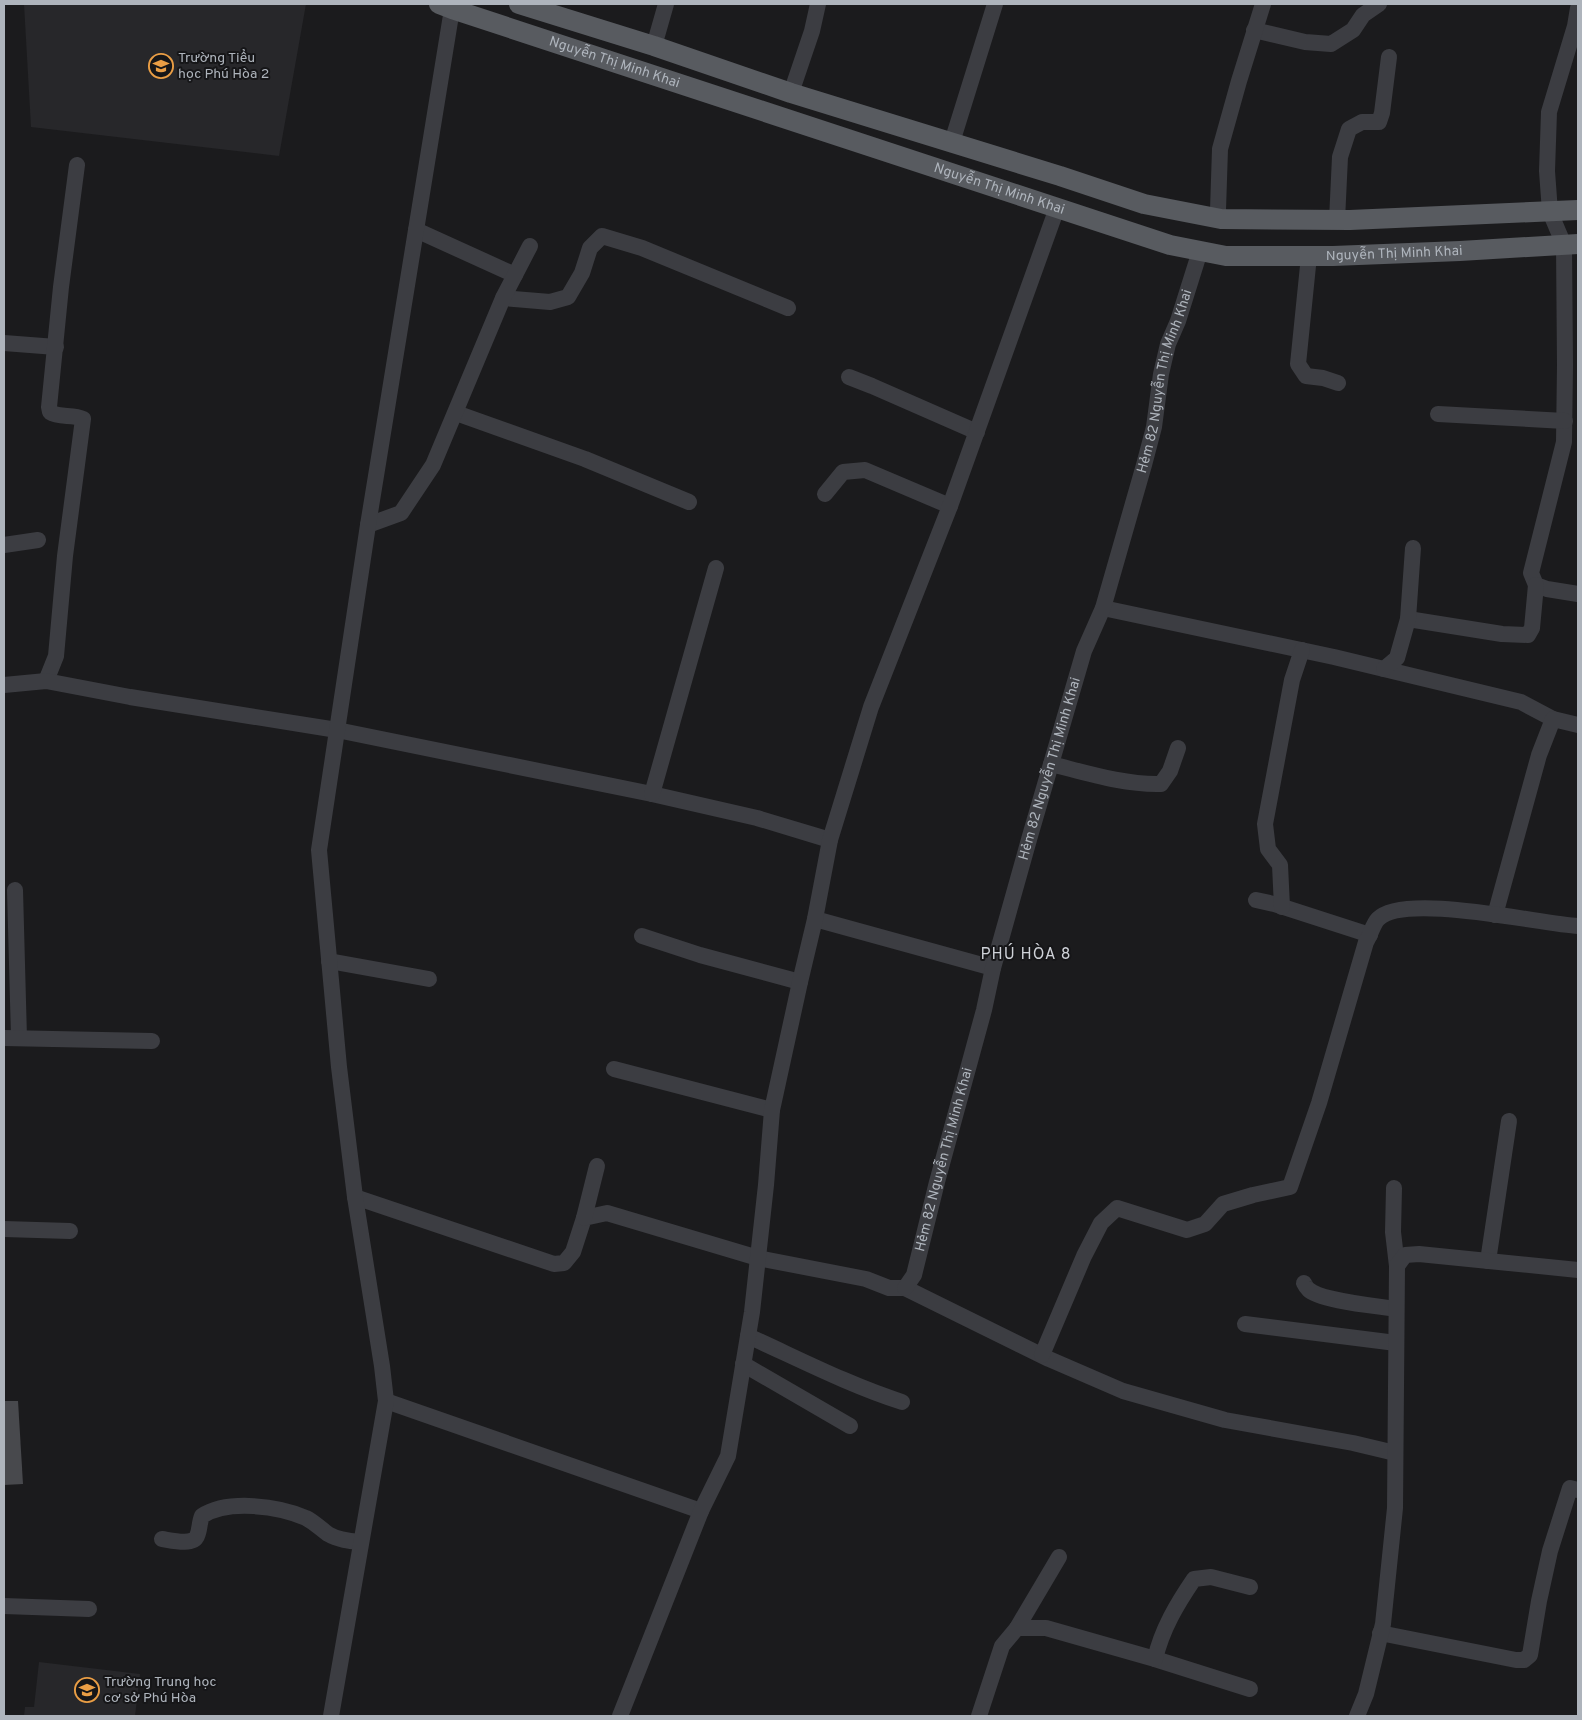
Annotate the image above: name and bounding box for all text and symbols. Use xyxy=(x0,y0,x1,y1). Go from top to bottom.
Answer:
street label: Nguyễn Thị Minh Khai xyxy=(547,33,682,92)
place label: Trường Tiểu học Phú Hòa 2 xyxy=(178,49,269,83)
school or university icon: Trường Tiểu học Phú Hòa 2 xyxy=(148,53,174,79)
street label: Nguyễn Thị Minh Khai xyxy=(932,159,1067,218)
street label: Nguyễn Thị Minh Khai xyxy=(1326,242,1463,265)
street label: Hẻm 82 Nguyễn Thị Minh Khai xyxy=(1134,287,1196,475)
street label: Hẻm 82 Nguyễn Thị Minh Khai xyxy=(1015,675,1084,862)
district label: PHÚ HÒA 8 xyxy=(981,943,1071,965)
street label: Hẻm 82 Nguyễn Thị Minh Khai xyxy=(912,1066,976,1253)
place label: Trường Trung học cơ sở Phú Hòa xyxy=(104,1674,217,1707)
school or university icon: Trường Trung học cơ sở Phú Hòa xyxy=(74,1677,100,1703)

